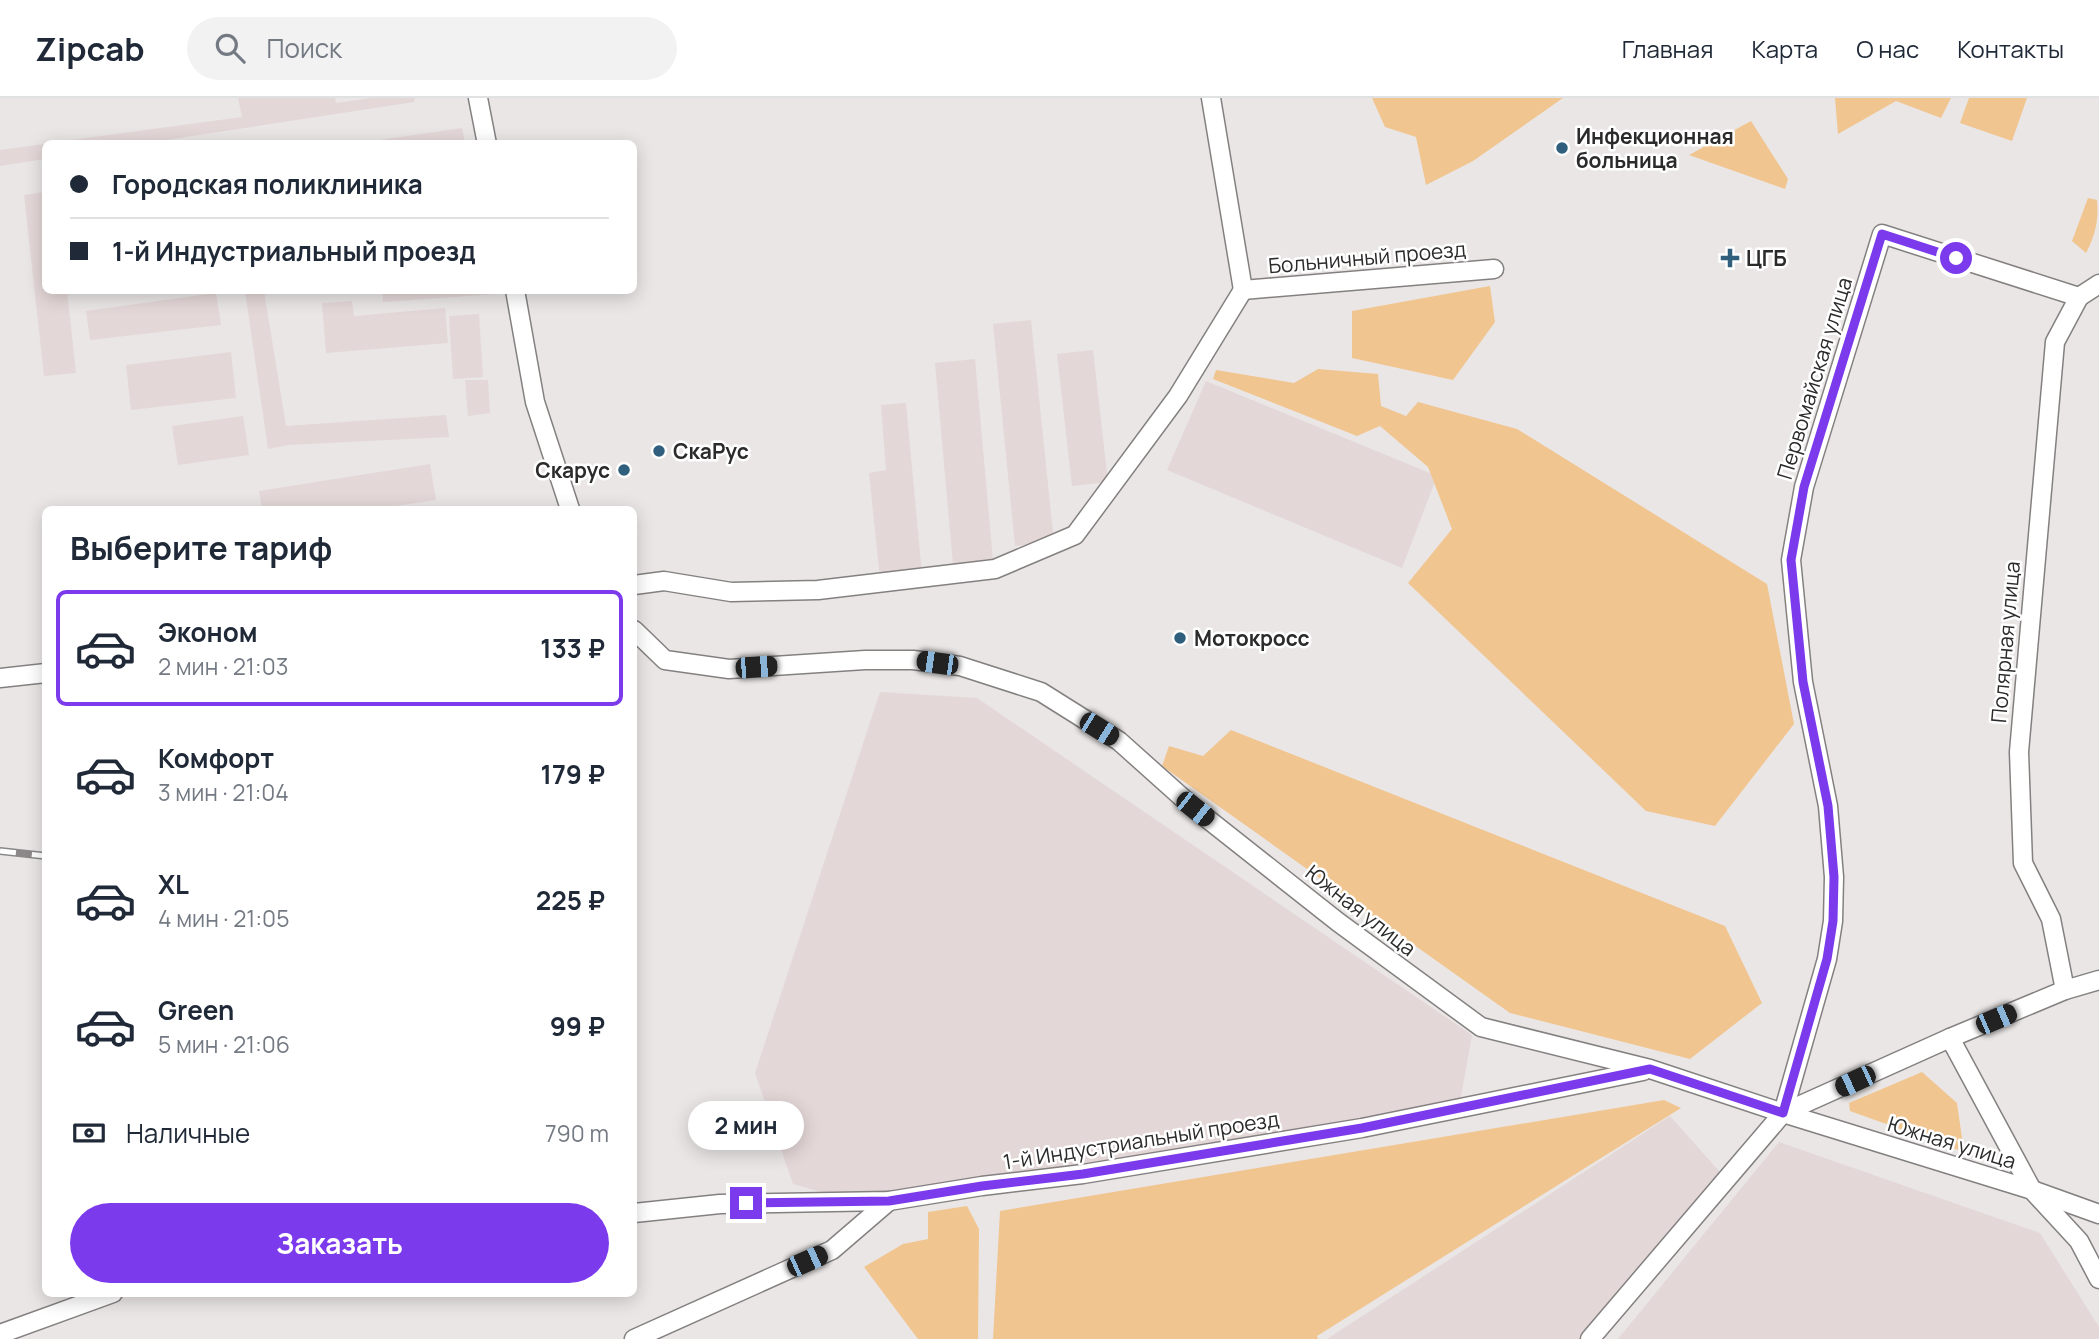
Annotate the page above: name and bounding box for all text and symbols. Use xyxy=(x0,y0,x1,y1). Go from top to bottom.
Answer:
search box xyxy=(187,17,677,80)
text: Zipcab xyxy=(35,26,145,71)
icon: search xyxy=(211,29,249,67)
text: Поиск xyxy=(267,30,342,66)
text: Главная xyxy=(1622,32,1713,65)
text: Карта xyxy=(1751,32,1818,65)
text: О нас xyxy=(1856,32,1919,65)
text: Контакты xyxy=(1957,32,2064,65)
place label: Инфекционная больница xyxy=(1576,122,1734,174)
marker: Инфекционная больница xyxy=(1554,140,1570,156)
text: Городская поликлиника xyxy=(112,166,423,202)
text: 1-й Индустриальный проезд xyxy=(112,233,476,269)
street label: Больничный проезд xyxy=(1267,234,1467,280)
route start xyxy=(1940,242,1972,274)
place label: ЦГБ xyxy=(1746,244,1787,272)
marker: ЦГБ xyxy=(1720,248,1740,268)
street label: Первомайская улица xyxy=(1770,274,1858,482)
place label: СкаРус xyxy=(673,437,749,465)
marker: СкаРус xyxy=(651,443,667,459)
place label: Скарус xyxy=(535,456,610,484)
marker: Скарус xyxy=(616,462,632,478)
text: Выберите тариф xyxy=(70,526,332,570)
street label: Полярная улица xyxy=(1984,560,2026,724)
text: Эконом xyxy=(158,614,258,650)
icon: car xyxy=(74,617,137,680)
place label: Мотокросс xyxy=(1194,624,1310,652)
text: 133 ₽ xyxy=(540,630,605,666)
marker: Мотокросс xyxy=(1172,630,1188,646)
text: 2 мин · 21:03 xyxy=(158,650,288,682)
car xyxy=(915,650,960,676)
car xyxy=(735,655,778,679)
car xyxy=(1076,709,1123,749)
text: Комфорт xyxy=(158,740,274,776)
icon: car xyxy=(74,743,137,806)
text: 179 ₽ xyxy=(541,756,605,792)
text: 3 мин · 21:04 xyxy=(158,776,289,808)
car xyxy=(1172,788,1219,830)
street label: Южная улица xyxy=(1300,858,1422,962)
text: XL xyxy=(158,866,189,902)
icon: car xyxy=(74,869,137,932)
text: 225 ₽ xyxy=(536,882,605,918)
text: 4 мин · 21:05 xyxy=(158,902,289,934)
text: Green xyxy=(158,992,234,1028)
icon: car xyxy=(74,995,137,1058)
car xyxy=(1973,1001,2020,1037)
text: 99 ₽ xyxy=(550,1008,605,1044)
text: 5 мин · 21:06 xyxy=(158,1028,290,1060)
car xyxy=(1832,1063,1879,1099)
callout: 2 мин xyxy=(688,1102,804,1150)
street label: 1-й Индустриальный проезд xyxy=(1001,1104,1281,1176)
text: 2 мин xyxy=(714,1109,778,1141)
street label: Южная улица xyxy=(1884,1109,2020,1175)
icon: cash xyxy=(70,1114,108,1152)
text: Наличные xyxy=(126,1115,250,1151)
text: 790 m xyxy=(545,1117,609,1149)
route end xyxy=(730,1187,762,1219)
button: Заказать xyxy=(70,1203,609,1283)
car xyxy=(784,1243,831,1279)

